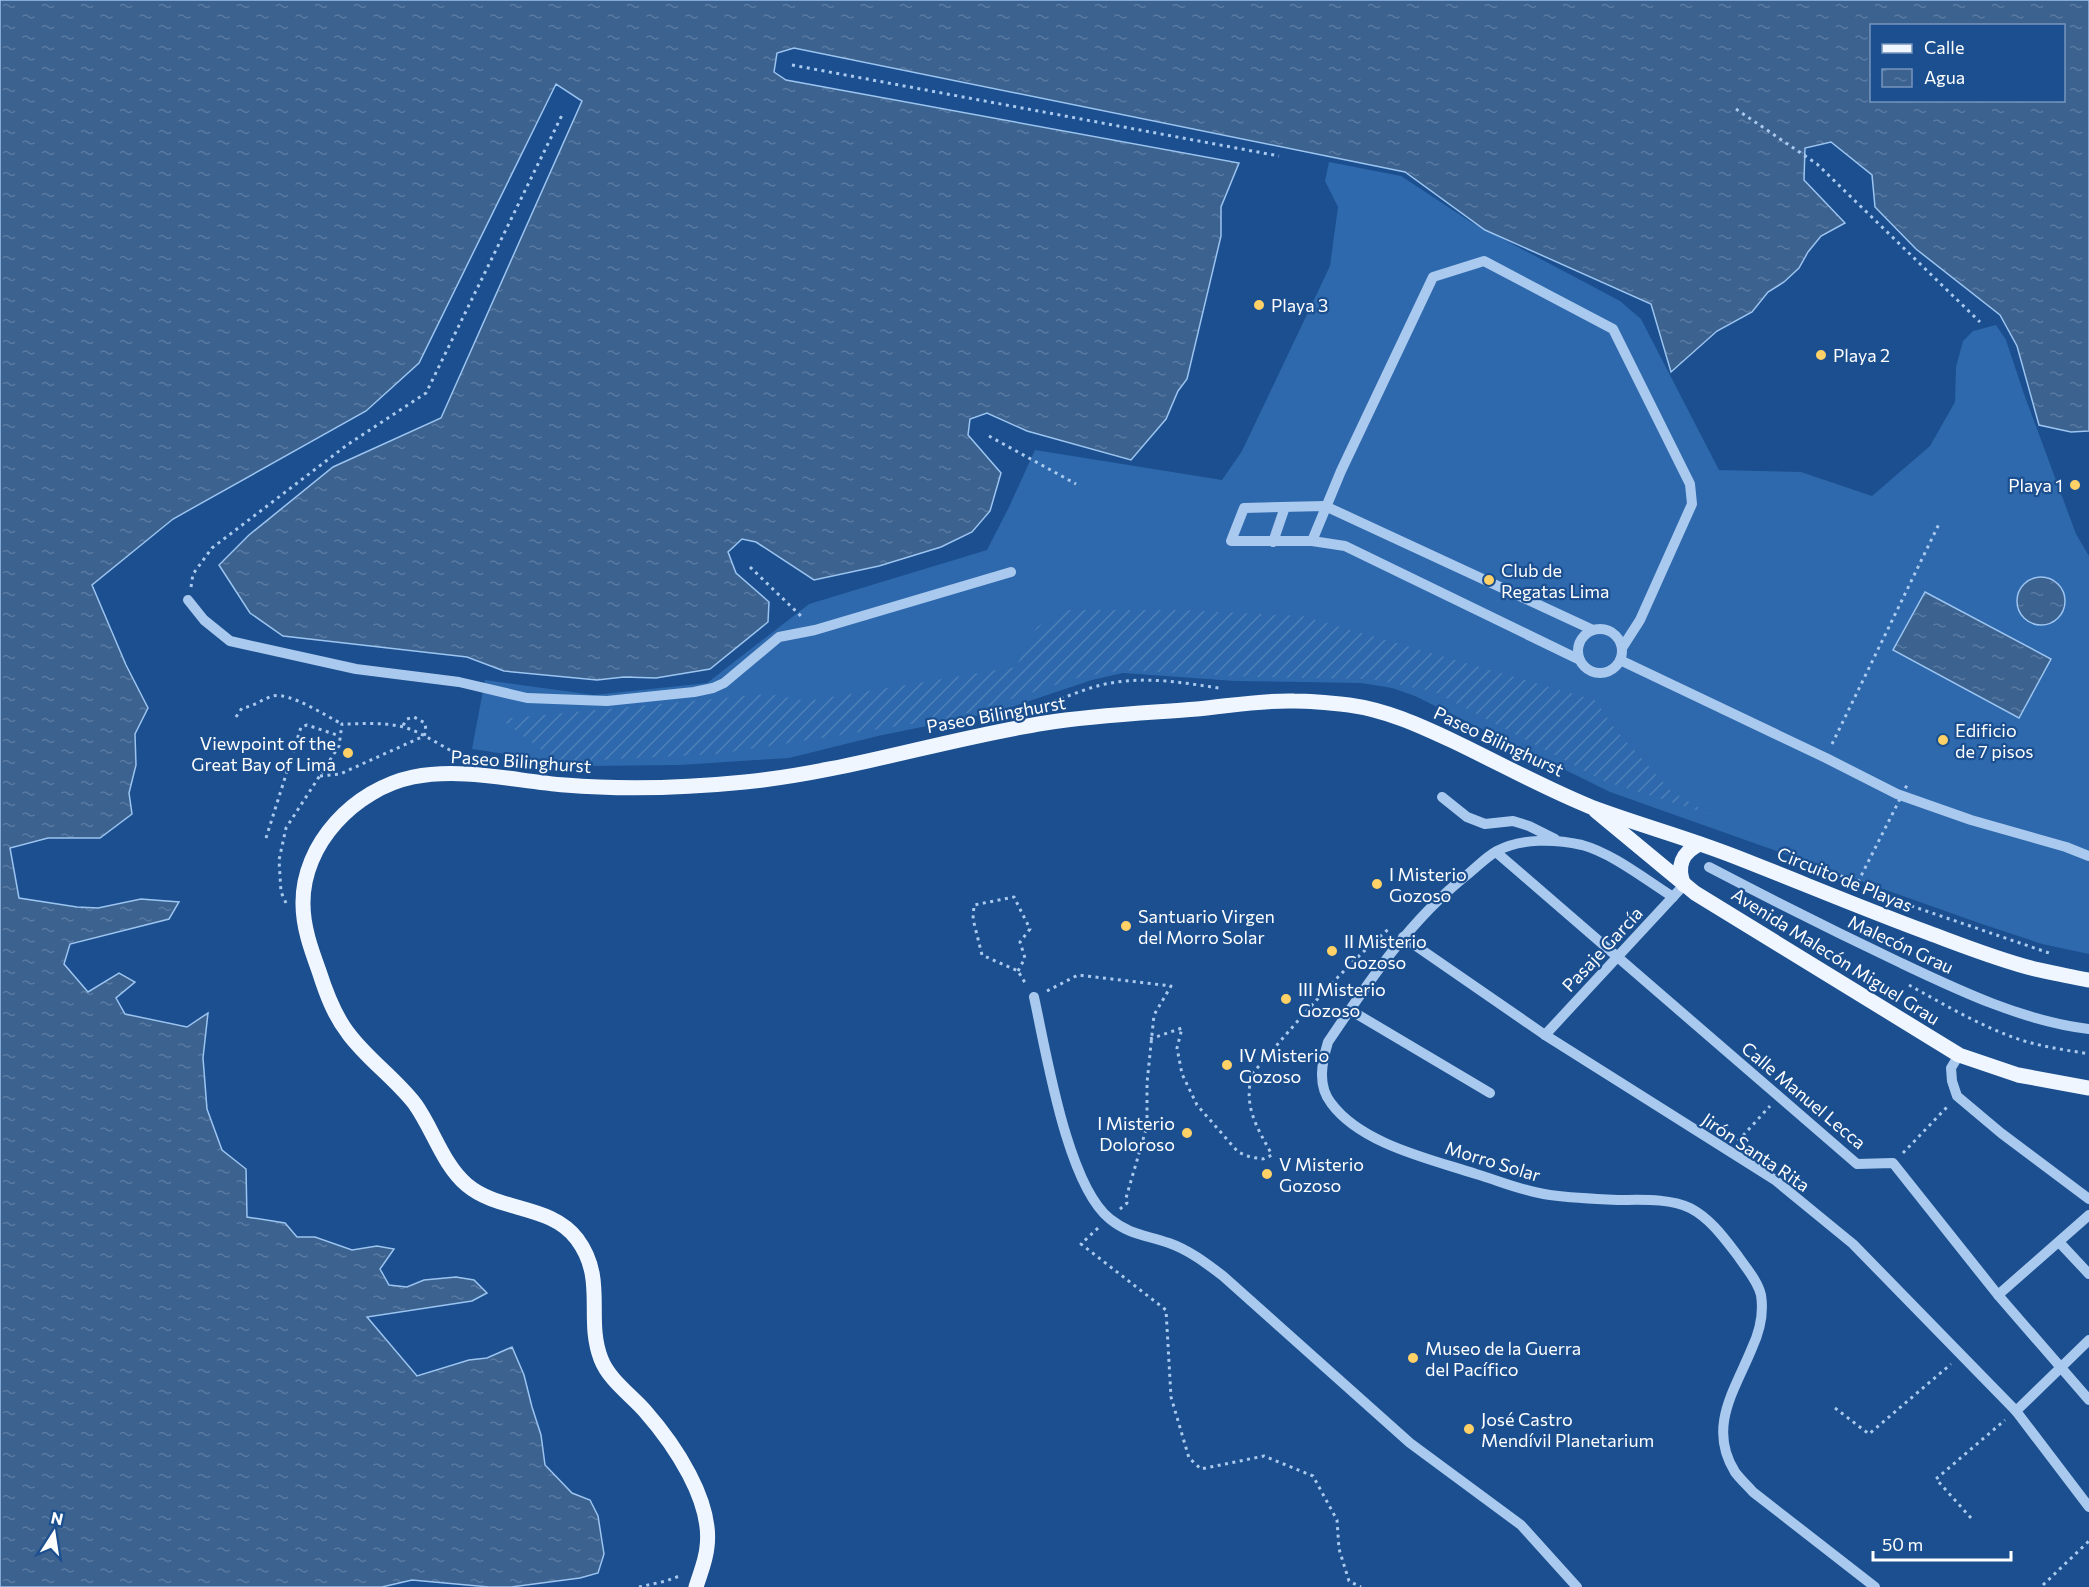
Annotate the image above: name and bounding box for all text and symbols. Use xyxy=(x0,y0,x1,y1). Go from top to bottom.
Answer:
legend xyxy=(1870,24,2065,102)
text: Calle xyxy=(1924,36,1964,58)
text: Agua xyxy=(1924,66,1965,88)
place label: Playa 3 xyxy=(1271,294,1328,316)
marker: Playa 3 xyxy=(1252,298,1266,312)
place label: Playa 2 xyxy=(1833,344,1890,366)
marker: Playa 2 xyxy=(1814,348,1828,362)
place label: Playa 1 xyxy=(2008,474,2063,496)
marker: Playa 1 xyxy=(2068,478,2082,492)
place label: Club de Regatas Lima xyxy=(1501,559,1610,602)
marker: Club de Regatas Lima xyxy=(1482,573,1496,587)
street label: Paseo Bilinghurst xyxy=(925,691,1067,737)
street label: Paseo Bilinghurst xyxy=(1431,701,1567,781)
place label: Edificio de 7 pisos xyxy=(1955,719,2034,762)
place label: Viewpoint of the Great Bay of Lima xyxy=(191,732,336,775)
marker: Edificio de 7 pisos xyxy=(1936,733,1950,747)
street label: Paseo Bilinghurst xyxy=(450,745,592,777)
marker: Viewpoint of the Great Bay of Lima xyxy=(341,746,355,760)
street label: Circuito de Playas xyxy=(1774,842,1916,916)
place label: I Misterio Gozoso xyxy=(1389,863,1467,906)
marker: I Misterio Gozoso xyxy=(1370,877,1384,891)
street label: Avenida Malecón Miguel Grau xyxy=(1728,883,1944,1029)
street label: Pasaje García xyxy=(1557,902,1647,996)
place label: Santuario Virgen del Morro Solar xyxy=(1138,905,1275,948)
street label: Malecón Grau xyxy=(1845,910,1957,978)
marker: Santuario Virgen del Morro Solar xyxy=(1119,919,1133,933)
place label: II Misterio Gozoso xyxy=(1344,930,1427,973)
marker: II Misterio Gozoso xyxy=(1325,944,1339,958)
place label: III Misterio Gozoso xyxy=(1298,978,1386,1021)
marker: III Misterio Gozoso xyxy=(1279,992,1293,1006)
street label: Calle Manuel Lecca xyxy=(1737,1037,1871,1153)
place label: IV Misterio Gozoso xyxy=(1239,1044,1329,1087)
marker: IV Misterio Gozoso xyxy=(1220,1058,1234,1072)
street label: Jirón Santa Rita xyxy=(1698,1108,1814,1196)
place label: I Misterio Doloroso xyxy=(1097,1112,1175,1155)
marker: I Misterio Doloroso xyxy=(1180,1126,1194,1140)
street label: Morro Solar xyxy=(1443,1136,1543,1186)
place label: V Misterio Gozoso xyxy=(1279,1153,1364,1196)
marker: V Misterio Gozoso xyxy=(1260,1167,1274,1181)
place label: Museo de la Guerra del Pacífico xyxy=(1425,1337,1581,1380)
marker: Museo de la Guerra del Pacífico xyxy=(1406,1351,1420,1365)
place label: José Castro Mendívil Planetarium xyxy=(1481,1408,1654,1451)
marker: José Castro Mendívil Planetarium xyxy=(1462,1422,1476,1436)
north arrow xyxy=(24,1503,84,1563)
text: N xyxy=(49,1507,65,1528)
scale bar xyxy=(1873,1524,2011,1562)
text: 50 m xyxy=(1882,1533,1923,1555)

